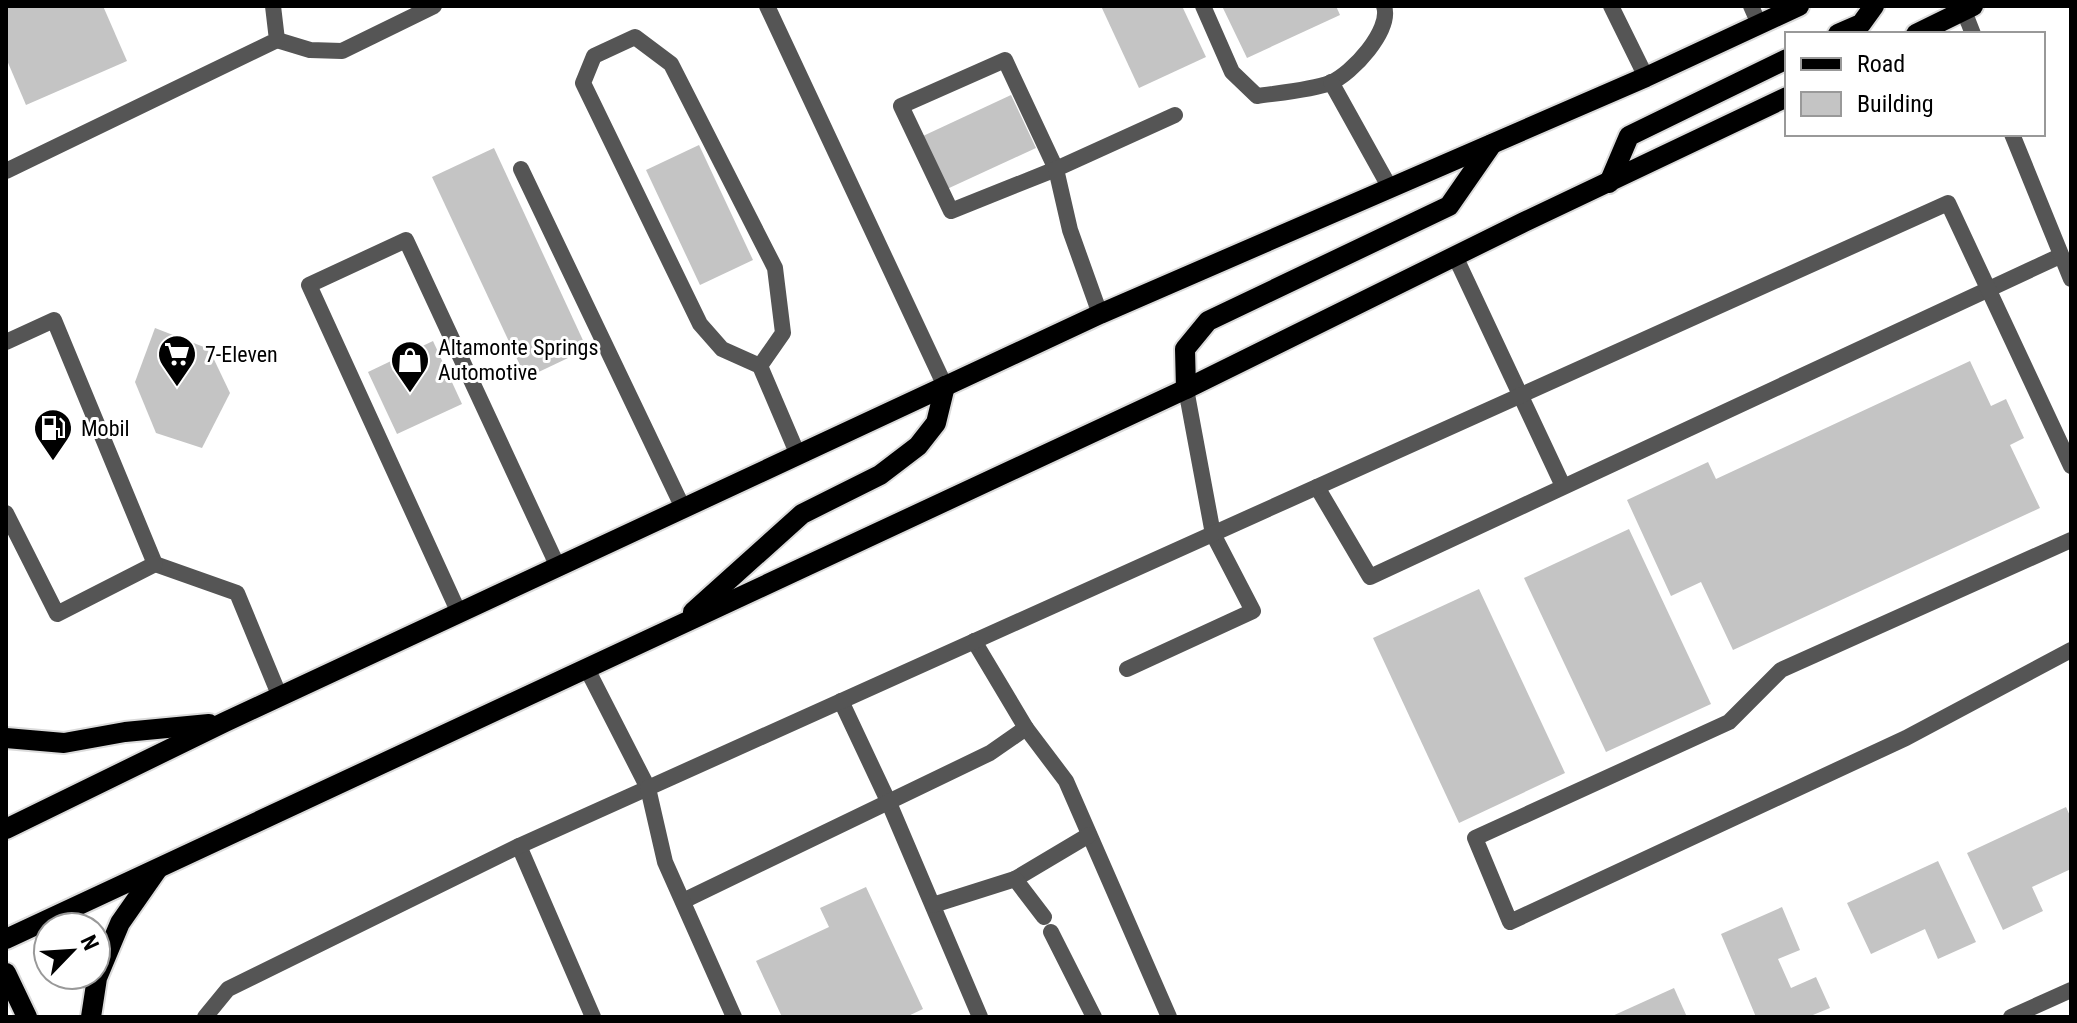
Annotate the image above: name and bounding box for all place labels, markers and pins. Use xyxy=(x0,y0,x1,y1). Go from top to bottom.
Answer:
supermarket icon: 7-Eleven xyxy=(156,333,198,388)
place label: Altamonte Springs Automotive xyxy=(438,335,598,385)
shop icon: Altamonte Springs Automotive xyxy=(389,339,431,394)
place label: 7-Eleven xyxy=(205,342,278,367)
fuel station icon: Mobil xyxy=(32,407,74,462)
place label: Mobil xyxy=(81,416,130,441)

